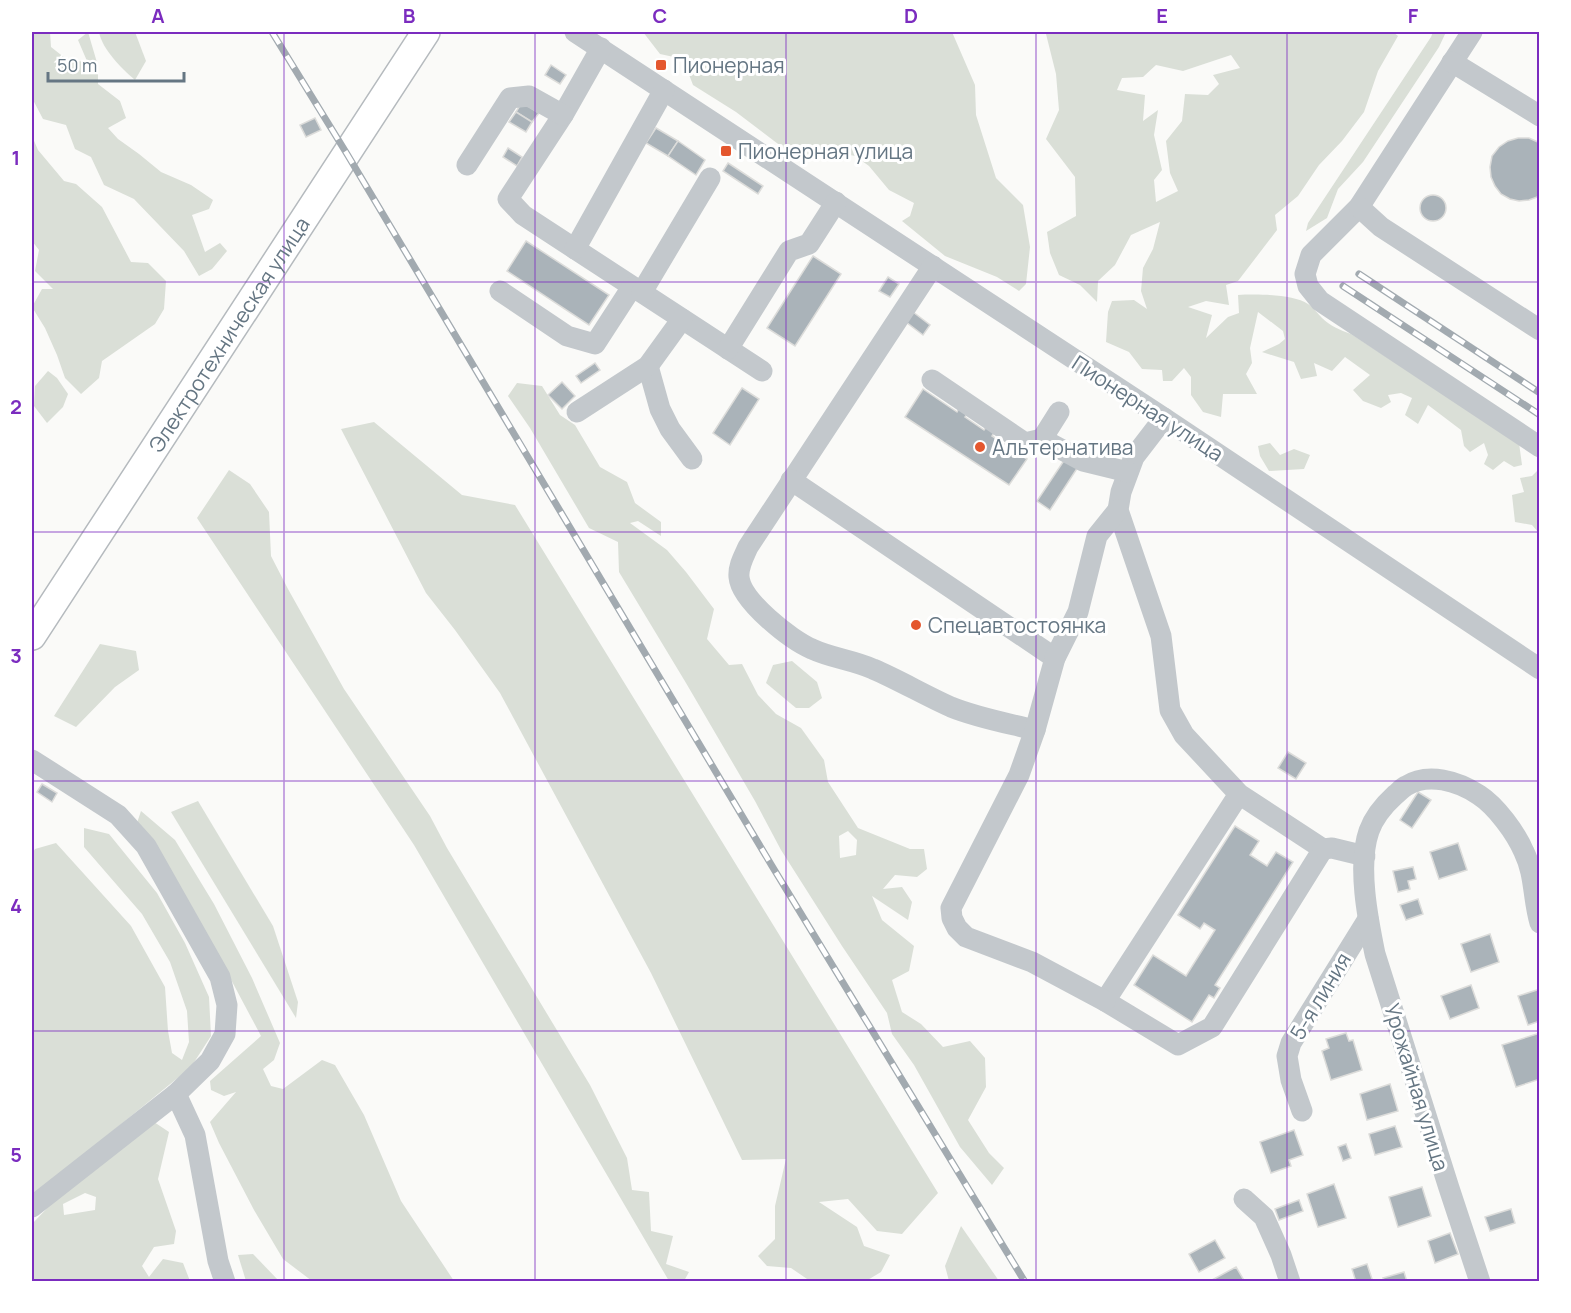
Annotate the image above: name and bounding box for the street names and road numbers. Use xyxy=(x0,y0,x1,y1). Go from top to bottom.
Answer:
street label: Электротехническая улица xyxy=(142,212,316,457)
street label: Пионерная улица xyxy=(1067,349,1229,467)
street label: 5-я линия xyxy=(1283,947,1357,1045)
street label: Урожайная улица xyxy=(1378,1000,1456,1174)

